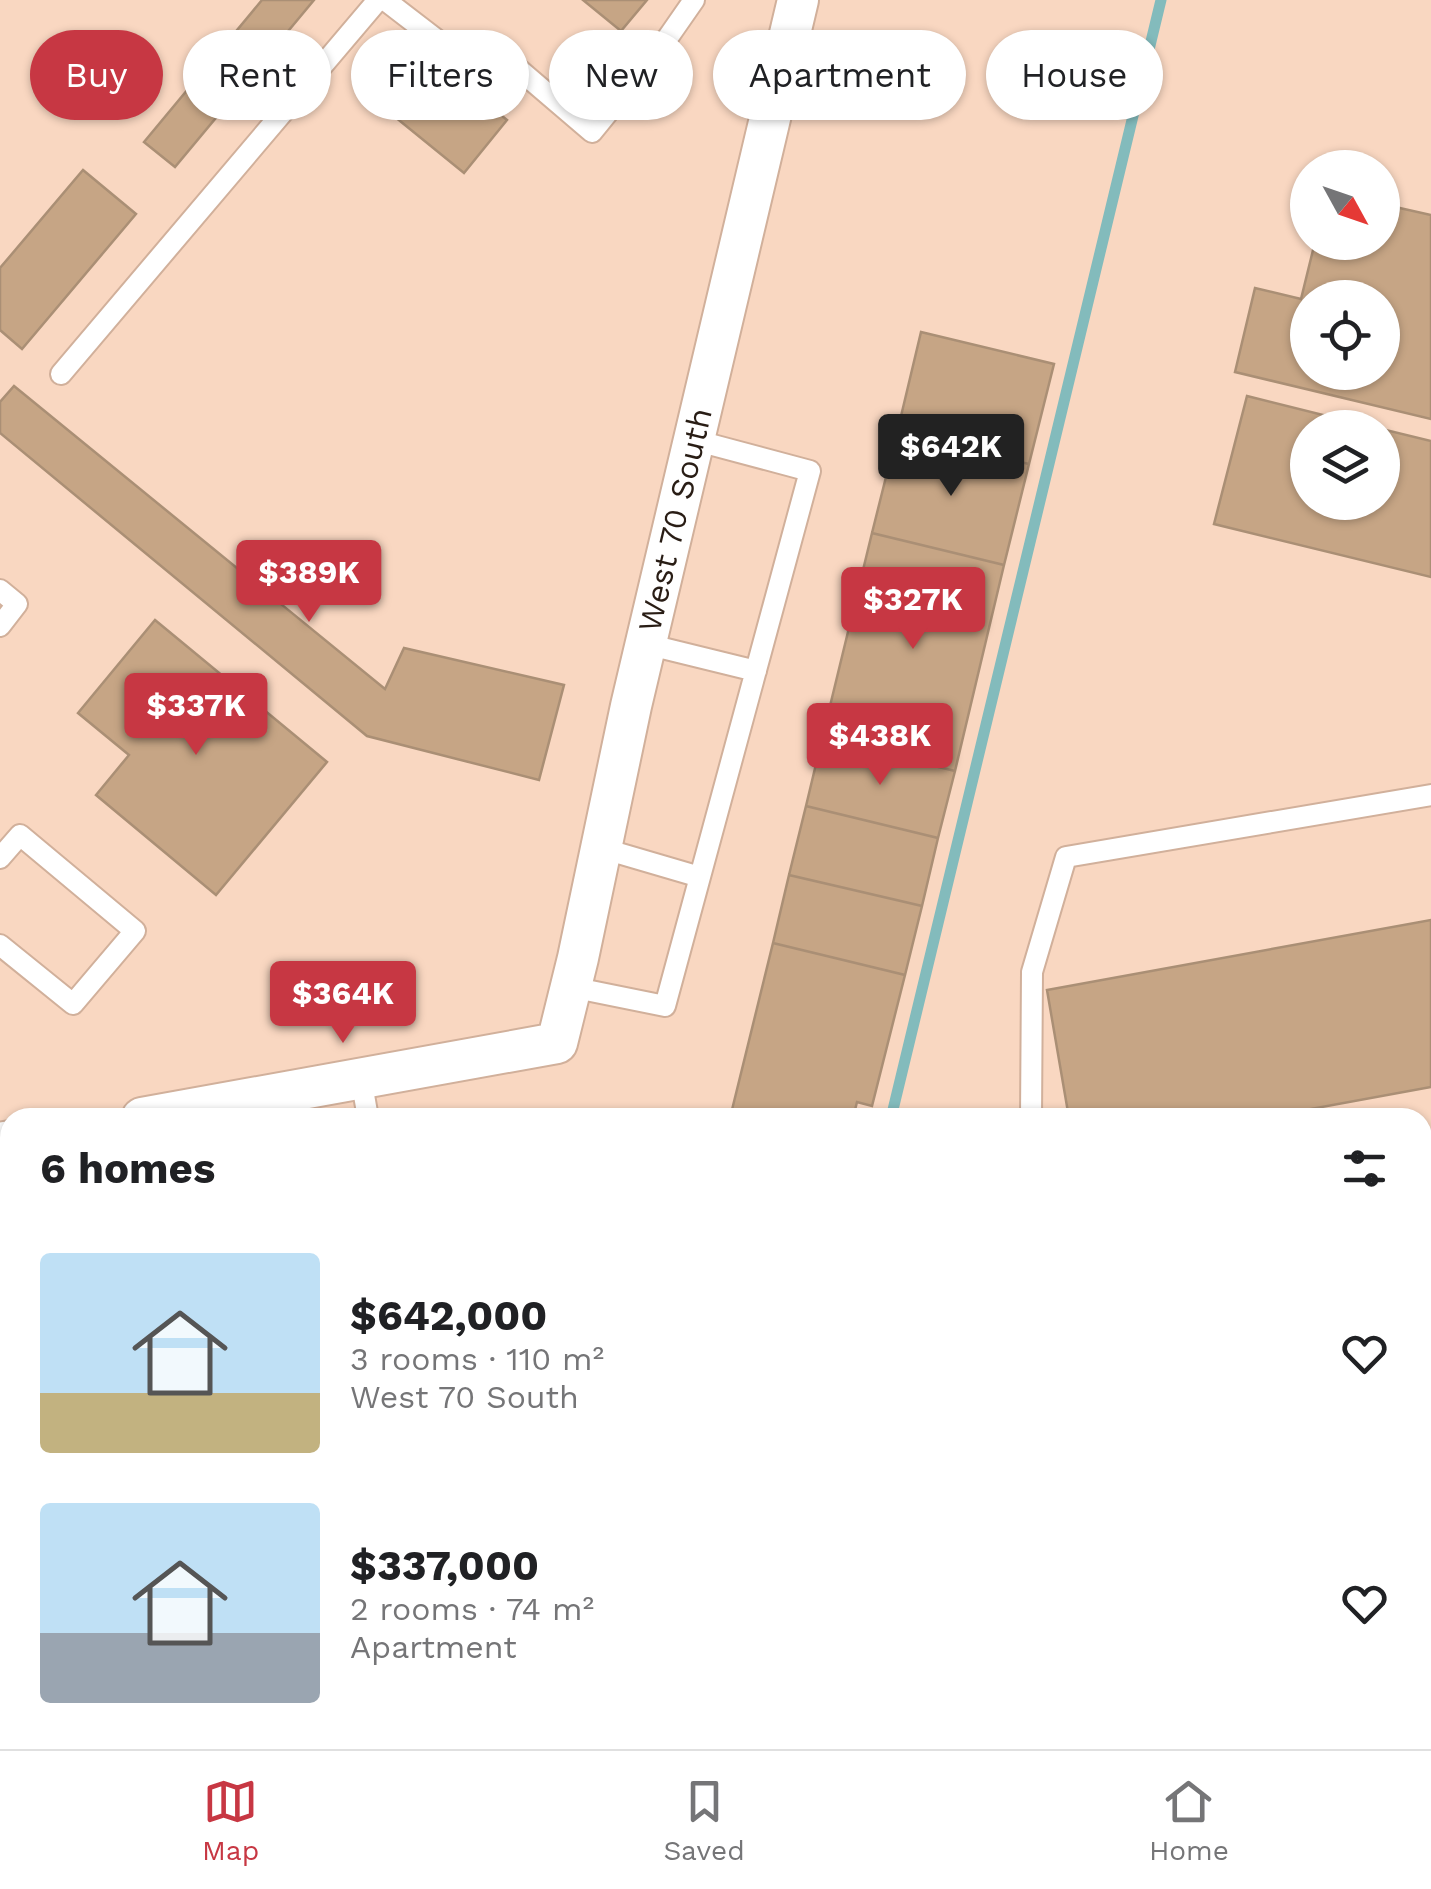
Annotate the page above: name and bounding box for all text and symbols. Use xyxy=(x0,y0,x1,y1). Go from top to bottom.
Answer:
chip: Buy xyxy=(30,30,163,120)
chip: Rent xyxy=(183,30,331,120)
chip: Filters xyxy=(351,30,529,120)
chip: New xyxy=(549,30,693,120)
chip: Apartment xyxy=(713,30,966,120)
chip: House xyxy=(986,30,1163,120)
north arrow xyxy=(1290,150,1400,260)
map controls xyxy=(1290,150,1400,520)
button: locate xyxy=(1290,280,1400,390)
street label: West 70 South xyxy=(630,404,720,636)
button: layers xyxy=(1290,410,1400,520)
pin: $642K xyxy=(881,414,1021,499)
text: $642K xyxy=(900,427,1002,465)
pin: $389K xyxy=(239,540,379,625)
text: $389K xyxy=(258,553,360,591)
pin: $327K xyxy=(843,567,983,652)
text: $327K xyxy=(863,580,963,618)
pin: $337K xyxy=(126,673,266,758)
text: $337K xyxy=(146,686,246,724)
pin: $438K xyxy=(810,703,950,788)
text: $438K xyxy=(829,716,931,754)
pin: $364K xyxy=(273,961,413,1046)
text: $364K xyxy=(292,974,394,1012)
icon: filters xyxy=(1337,1141,1392,1196)
text: 6 homes xyxy=(40,1144,215,1193)
text: $642,000 xyxy=(350,1291,547,1340)
icon: home xyxy=(120,1293,240,1413)
icon: heart xyxy=(1337,1326,1392,1381)
text: 3 rooms · 110 m² xyxy=(350,1340,604,1378)
text: West 70 South xyxy=(350,1378,579,1416)
text: $337,000 xyxy=(350,1541,539,1590)
icon: home xyxy=(120,1543,240,1663)
icon: heart xyxy=(1337,1576,1392,1631)
text: 2 rooms · 74 m² xyxy=(350,1590,594,1628)
text: Apartment xyxy=(350,1628,517,1666)
tab: Map xyxy=(202,1774,259,1867)
tab: Saved xyxy=(663,1774,745,1867)
tab: Home xyxy=(1149,1774,1229,1867)

